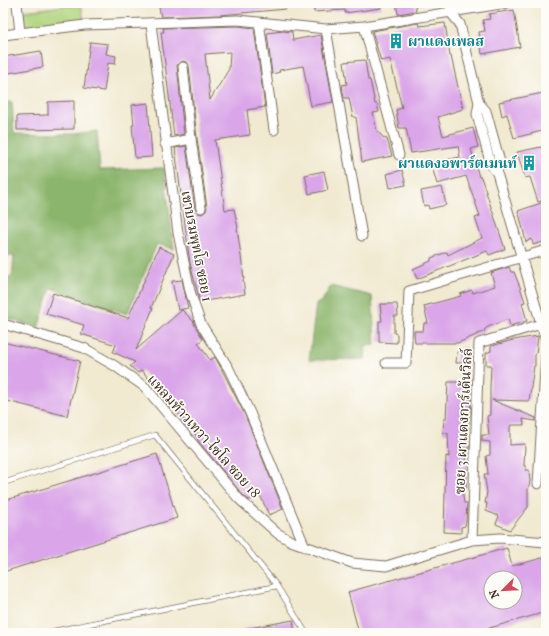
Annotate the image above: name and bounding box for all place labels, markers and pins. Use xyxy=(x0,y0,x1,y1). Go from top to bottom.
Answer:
building icon: ผาแดงเพลส xyxy=(387,32,405,50)
place label: ผาแดงเพลส xyxy=(408,33,484,50)
place label: ผาแดงอพาร์ตเมนท์ xyxy=(398,154,518,172)
building icon: ผาแดงอพาร์ตเมนท์ xyxy=(520,154,538,172)

